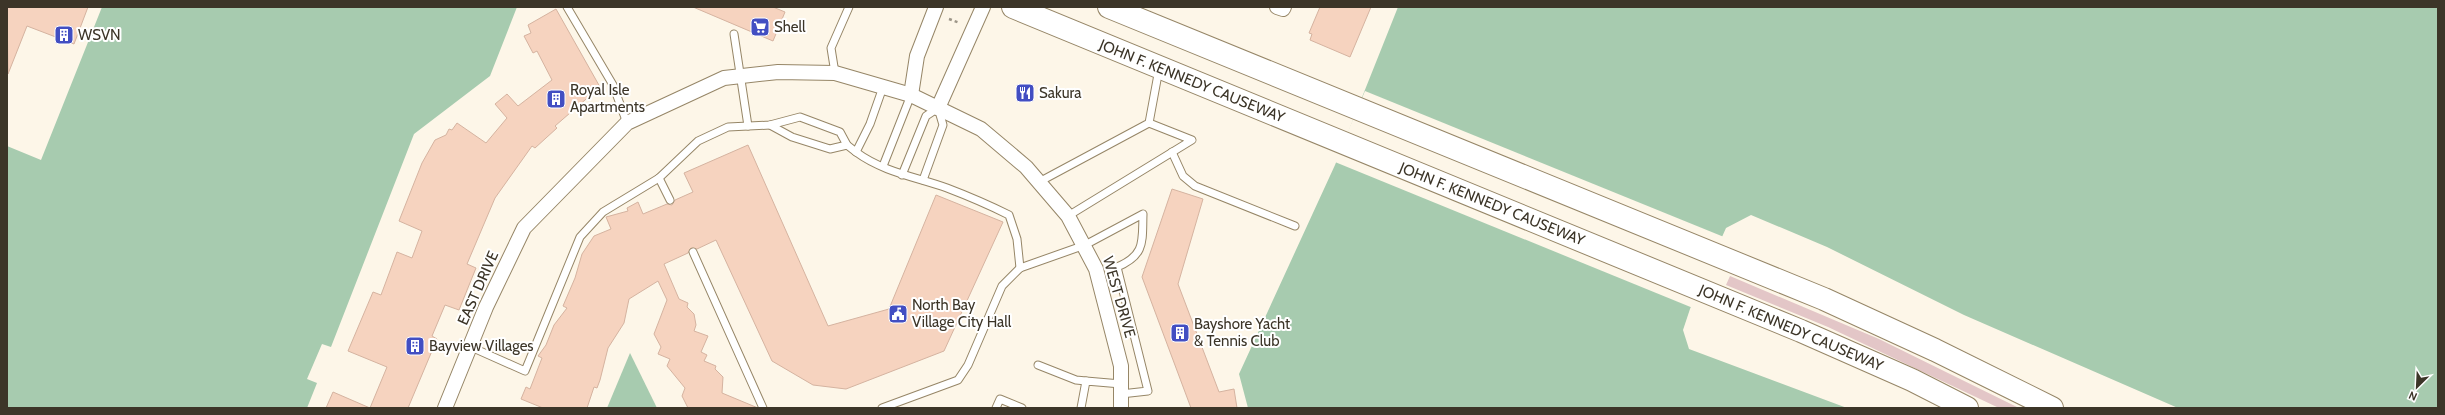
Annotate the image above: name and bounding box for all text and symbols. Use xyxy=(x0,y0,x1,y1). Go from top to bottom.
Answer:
supermarket icon: Shell xyxy=(749,16,771,38)
place label: Shell xyxy=(774,18,806,36)
building icon: WSVN xyxy=(53,24,75,46)
place label: WSVN xyxy=(78,26,121,44)
street label: JOHN F. KENNEDY CAUSEWAY xyxy=(1096,35,1288,127)
place label: Royal Isle Apartments xyxy=(570,81,645,116)
restaurant icon: Sakura xyxy=(1014,82,1036,104)
place label: Sakura xyxy=(1039,84,1082,102)
building icon: Royal Isle Apartments xyxy=(545,88,567,110)
street label: JOHN F. KENNEDY CAUSEWAY xyxy=(1396,158,1588,250)
street label: EAST DRIVE xyxy=(454,248,502,328)
street label: WEST DRIVE xyxy=(1099,254,1139,340)
street label: JOHN F. KENNEDY CAUSEWAY xyxy=(1695,281,1886,375)
place label: North Bay Village City Hall xyxy=(912,296,1012,331)
public building icon: North Bay Village City Hall xyxy=(887,303,909,325)
place label: Bayshore Yacht & Tennis Club xyxy=(1194,315,1290,350)
building icon: Bayshore Yacht & Tennis Club xyxy=(1169,322,1191,344)
building icon: Bayview Villages xyxy=(404,335,426,357)
place label: Bayview Villages xyxy=(429,337,534,355)
north arrow xyxy=(2397,367,2437,407)
text: N xyxy=(2407,388,2419,404)

